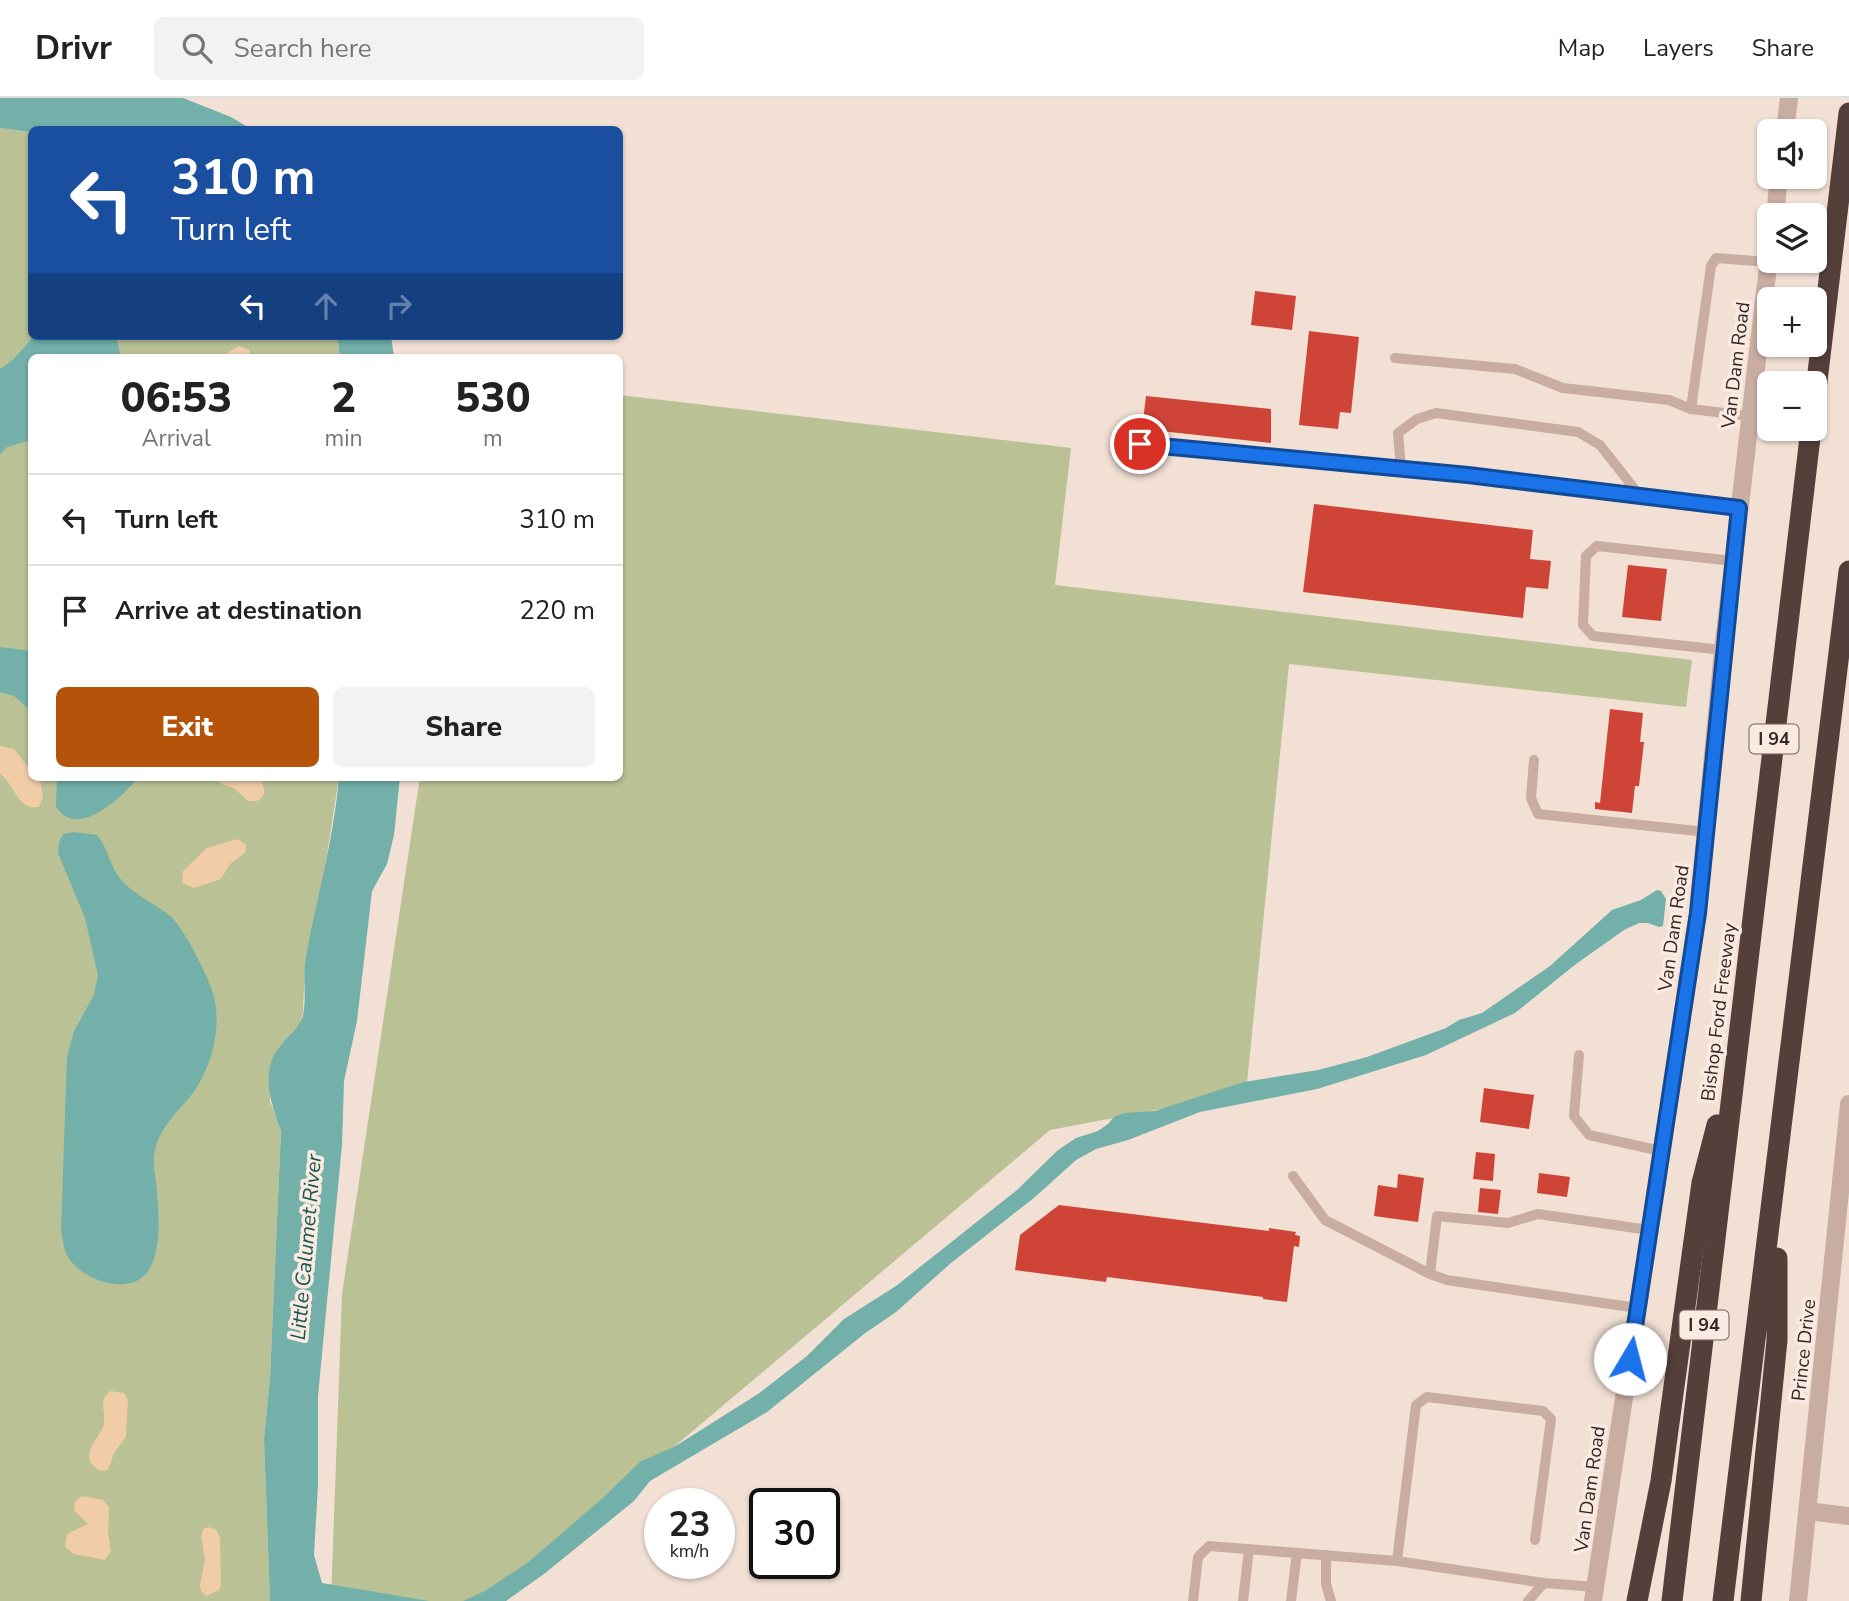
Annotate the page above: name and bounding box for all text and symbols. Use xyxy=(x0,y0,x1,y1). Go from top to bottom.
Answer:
search box xyxy=(154,17,644,80)
text: Drivr xyxy=(35,26,112,71)
icon: search xyxy=(178,29,216,67)
text: Search here xyxy=(234,31,372,66)
text: Map xyxy=(1558,32,1605,64)
text: Layers xyxy=(1643,32,1714,64)
text: Share xyxy=(1752,32,1814,64)
map controls xyxy=(1757,119,1827,441)
button: sound xyxy=(1757,119,1827,189)
text: 310 m xyxy=(171,144,315,211)
icon: left xyxy=(56,154,147,245)
button: layers xyxy=(1757,203,1827,273)
text: Turn left xyxy=(171,208,291,251)
icon: left xyxy=(234,287,272,325)
icon: ahead xyxy=(307,287,345,325)
icon: right xyxy=(380,287,418,325)
button: + xyxy=(1757,287,1827,357)
street label: Van Dam Road xyxy=(1715,300,1757,431)
text: 06:53 xyxy=(120,370,232,427)
text: 2 xyxy=(331,370,356,427)
text: 530 xyxy=(455,370,531,427)
button: − xyxy=(1757,371,1827,441)
pin xyxy=(1110,414,1170,474)
text: Arrival xyxy=(142,423,211,454)
text: min xyxy=(325,423,363,454)
text: m xyxy=(483,423,503,454)
icon: arrive xyxy=(1121,425,1159,463)
icon: left xyxy=(56,501,94,539)
text: Turn left xyxy=(115,502,218,537)
text: 310 m xyxy=(519,502,595,537)
icon: arrive xyxy=(56,592,94,630)
text: Arrive at destination xyxy=(115,593,362,628)
text: 220 m xyxy=(519,593,595,628)
button: Exit xyxy=(56,687,319,767)
button: Share xyxy=(333,687,595,767)
road number: I 94 xyxy=(1750,724,1798,754)
street label: Van Dam Road xyxy=(1652,863,1696,994)
street label: Bishop Ford Freeway xyxy=(1695,921,1743,1103)
water label: Little Calumet River xyxy=(284,1152,328,1341)
street label: Prince Drive xyxy=(1786,1298,1822,1402)
road number: I 94 xyxy=(1680,1310,1728,1340)
position arrow xyxy=(1593,1322,1667,1396)
street label: Van Dam Road xyxy=(1568,1424,1612,1555)
speed limit sign: 30 xyxy=(749,1488,840,1579)
text: 23 xyxy=(668,1501,711,1548)
text: km/h xyxy=(670,1539,709,1563)

